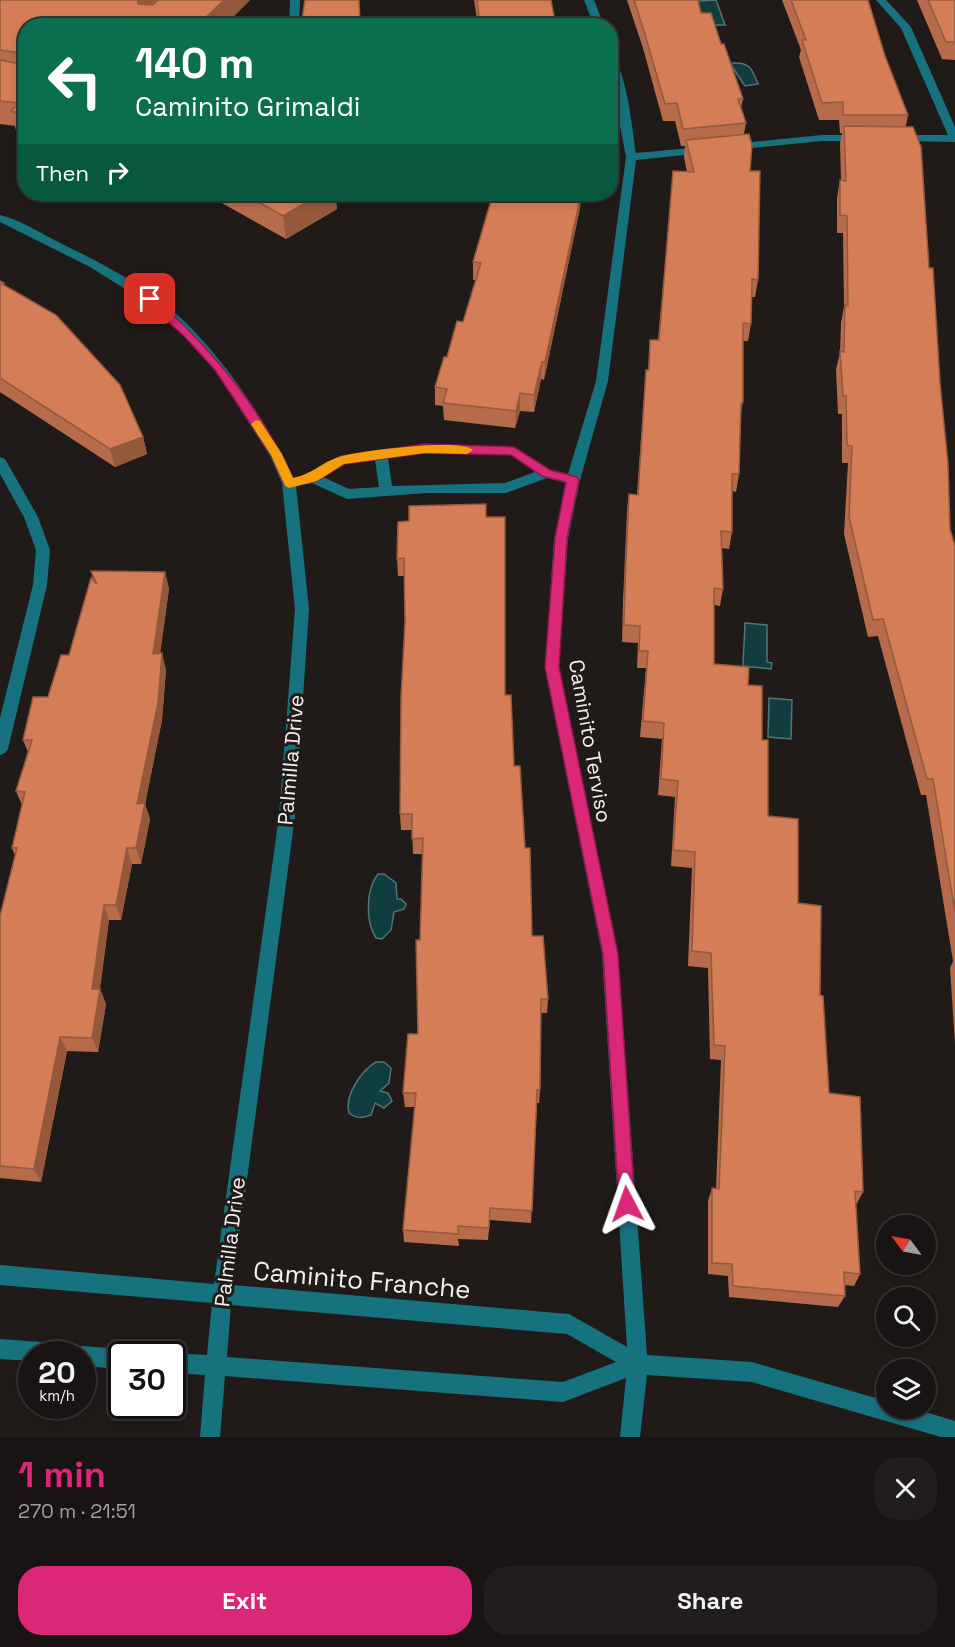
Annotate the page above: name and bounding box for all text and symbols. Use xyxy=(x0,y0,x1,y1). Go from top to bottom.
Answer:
text: 140 m xyxy=(135,37,254,90)
icon: left xyxy=(36,42,114,120)
text: Caminito Grimaldi xyxy=(135,89,360,124)
icon: right xyxy=(101,156,134,189)
text: Then xyxy=(36,159,89,187)
pin xyxy=(124,273,175,324)
icon: arrive xyxy=(133,282,166,315)
street label: Caminito Terviso xyxy=(563,657,618,825)
street label: Palmilla Drive xyxy=(271,694,310,826)
position arrow xyxy=(595,1172,659,1236)
street label: Palmilla Drive xyxy=(208,1175,251,1309)
north arrow xyxy=(876,1215,936,1275)
map controls xyxy=(876,1215,936,1419)
street label: Caminito Franche xyxy=(252,1254,472,1306)
button: search xyxy=(876,1287,936,1347)
speed limit sign: 30 xyxy=(108,1341,186,1419)
text: 20 xyxy=(38,1353,76,1392)
button: layers xyxy=(876,1359,936,1419)
text: km/h xyxy=(39,1386,75,1405)
text: 1 min xyxy=(18,1452,106,1498)
button: close xyxy=(874,1457,937,1520)
text: 270 m · 21:51 xyxy=(18,1498,136,1524)
button: Exit xyxy=(18,1566,472,1635)
button: Share xyxy=(484,1566,937,1635)

